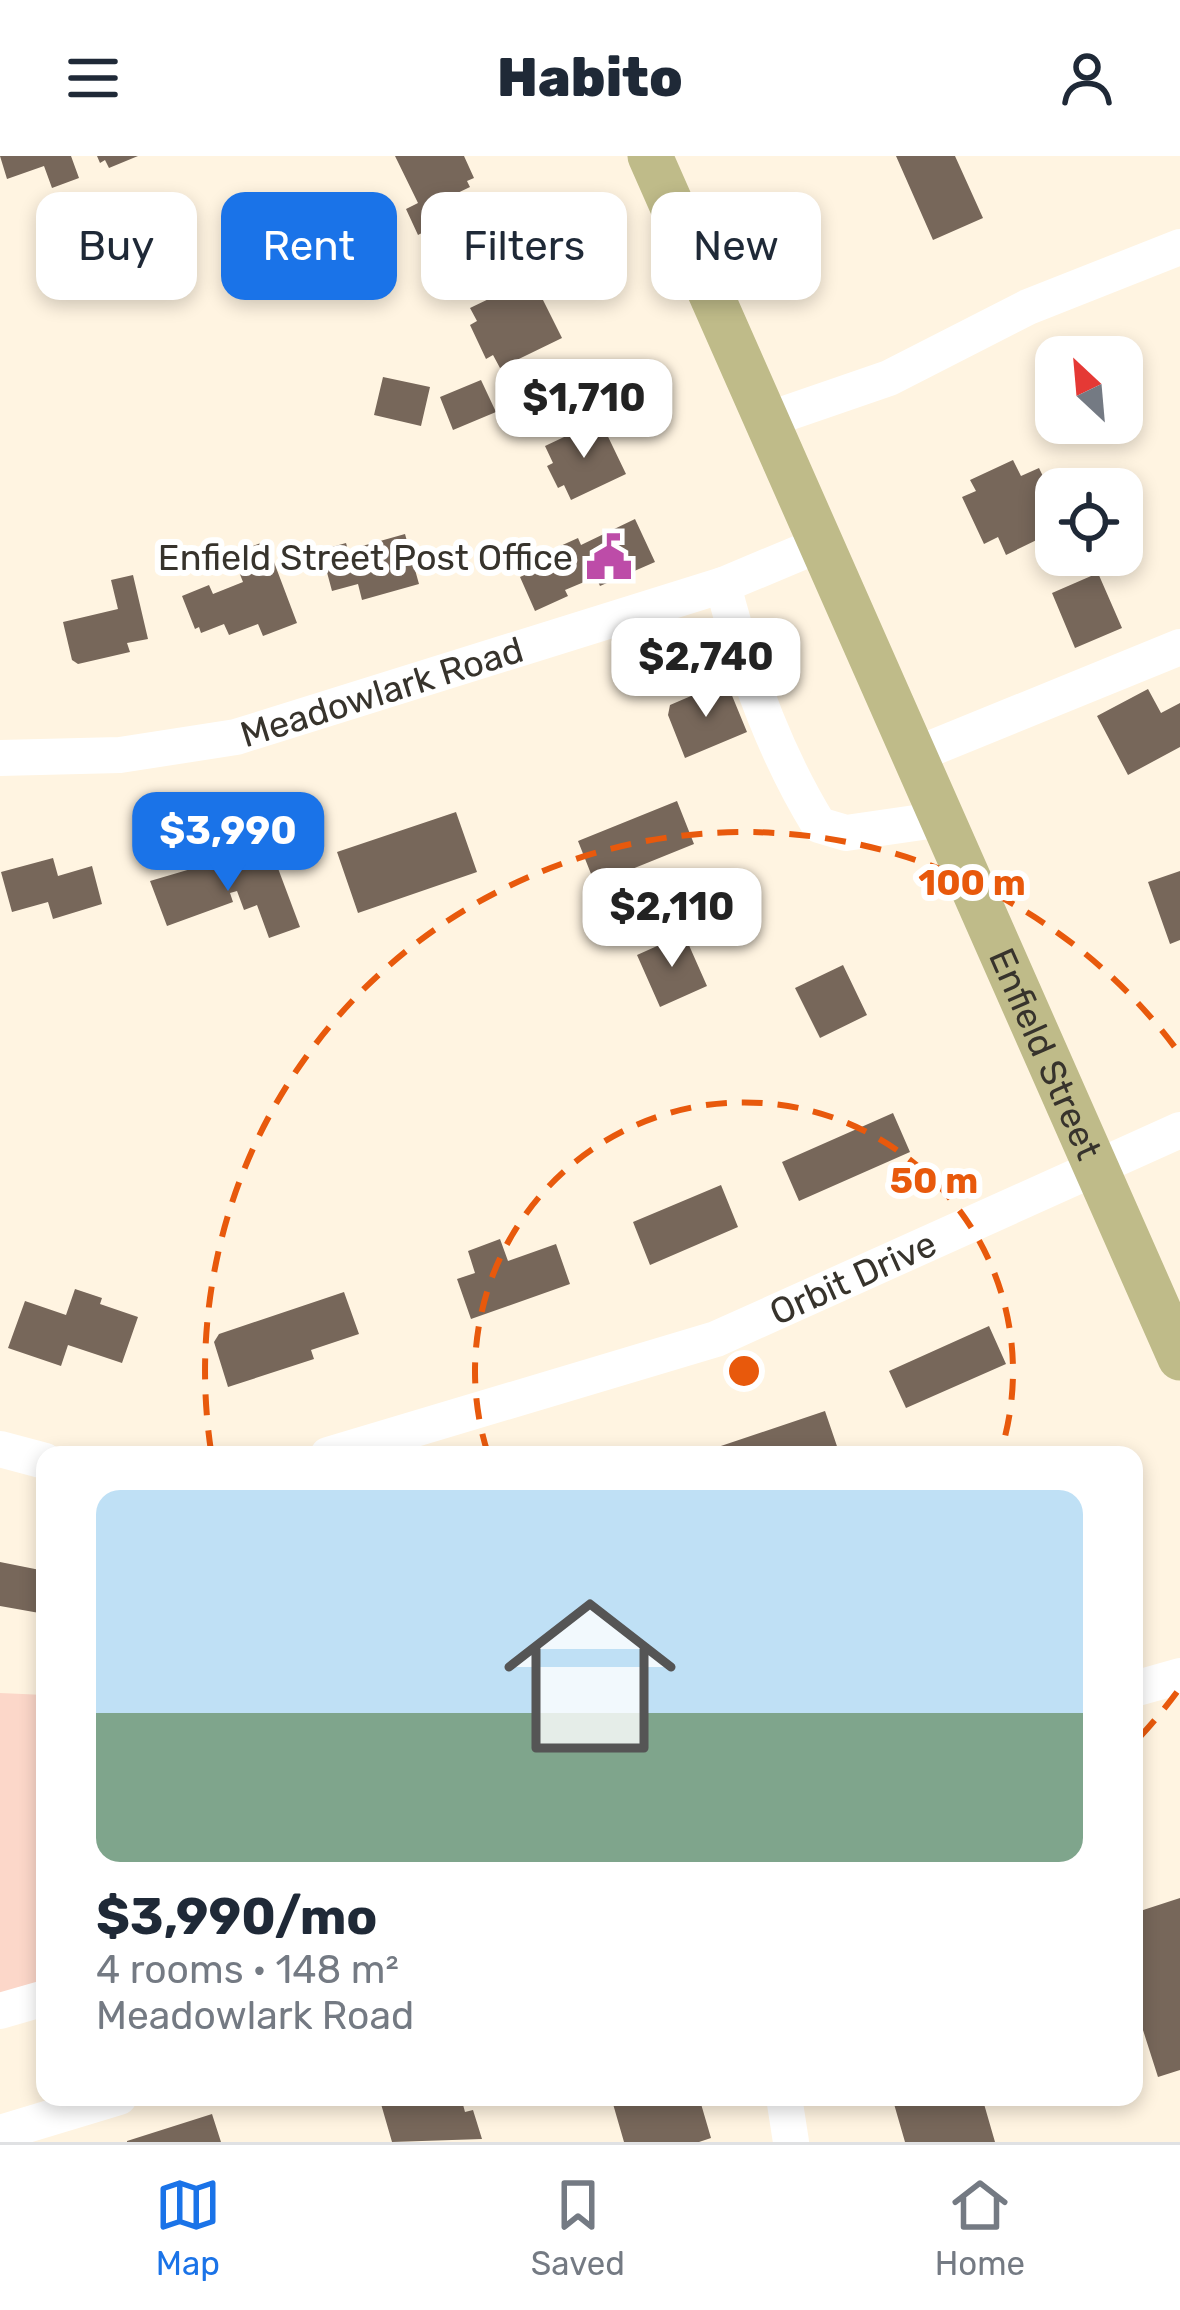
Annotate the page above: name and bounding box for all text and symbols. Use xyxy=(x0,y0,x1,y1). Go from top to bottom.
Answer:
icon: menu xyxy=(60,45,126,111)
icon: person xyxy=(1054,45,1120,111)
text: Habito xyxy=(497,46,683,110)
chip: Buy xyxy=(36,192,197,300)
chip: Rent xyxy=(221,192,397,300)
chip: Filters xyxy=(421,192,627,300)
chip: New xyxy=(651,192,821,300)
north arrow xyxy=(1035,336,1143,444)
map controls xyxy=(1035,336,1143,576)
pin: $1,710 xyxy=(486,359,682,461)
text: $1,710 xyxy=(522,375,646,421)
button: locate xyxy=(1035,468,1143,576)
public building icon: Enfield Street Post Office xyxy=(584,532,634,582)
place label: Enfield Street Post Office xyxy=(158,536,573,579)
pin: $2,740 xyxy=(608,618,804,720)
street label: Meadowlark Road xyxy=(235,628,528,756)
text: $2,740 xyxy=(638,634,774,680)
pin: $3,990 xyxy=(130,792,326,894)
text: $3,990 xyxy=(159,808,297,854)
text: 100 m xyxy=(918,861,1026,904)
pin: $2,110 xyxy=(574,868,770,970)
text: $2,110 xyxy=(610,884,735,930)
street label: Enfield Street xyxy=(980,942,1111,1166)
text: 50 m xyxy=(890,1159,978,1202)
street label: Orbit Drive xyxy=(763,1222,943,1334)
centre of rings xyxy=(723,1350,765,1392)
icon: home xyxy=(482,1568,698,1784)
text: $3,990/mo xyxy=(96,1886,378,1947)
text: 4 rooms · 148 m² xyxy=(96,1947,399,1993)
text: Meadowlark Road xyxy=(96,1993,414,2039)
tab: Map xyxy=(155,2172,221,2283)
tab: Saved xyxy=(531,2172,625,2283)
tab: Home xyxy=(935,2172,1025,2283)

